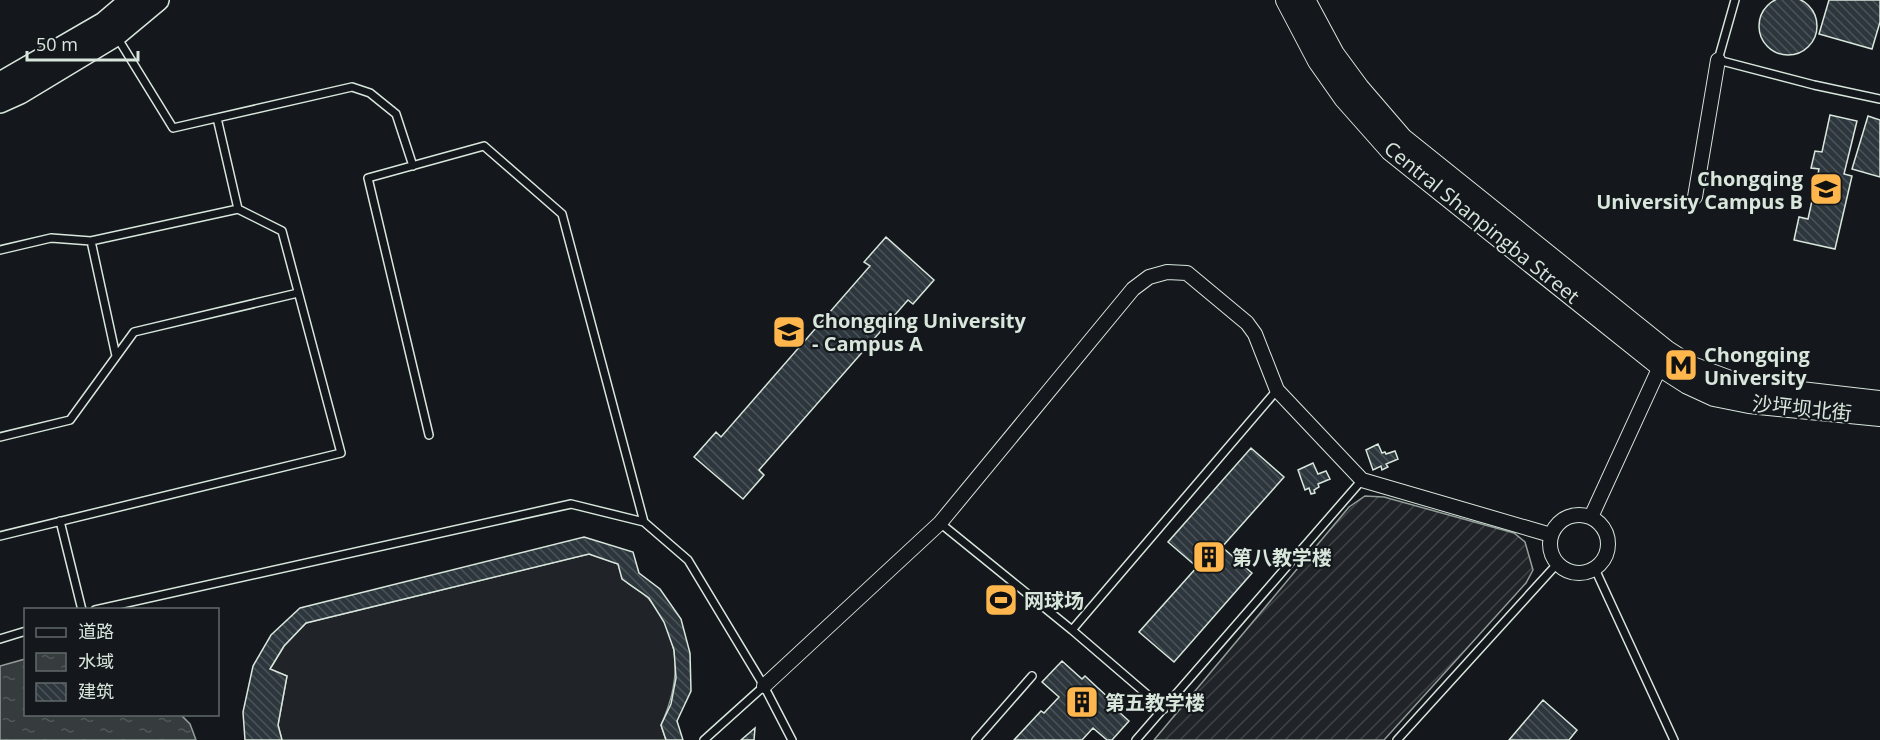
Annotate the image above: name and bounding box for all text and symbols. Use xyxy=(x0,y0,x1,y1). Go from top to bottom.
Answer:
scale bar xyxy=(27,24,138,62)
text: 50 m xyxy=(36,32,78,56)
street label: Central Shanpingba Street xyxy=(1379,135,1585,309)
place label: Chongqing University Campus B xyxy=(1596,165,1804,215)
school or university icon: Chongqing University Campus B xyxy=(1808,171,1844,207)
place label: Chongqing University - Campus A xyxy=(812,307,1026,357)
school or university icon: Chongqing University - Campus A xyxy=(771,314,807,350)
place label: Chongqing University xyxy=(1704,341,1811,391)
metro station icon: Chongqing University xyxy=(1663,347,1699,383)
street label: 沙坪坝北街 xyxy=(1751,389,1853,427)
building icon: 第八教学楼 xyxy=(1191,539,1227,575)
place label: 第八教学楼 xyxy=(1232,544,1332,571)
sports icon: 网球场 xyxy=(983,582,1019,618)
place label: 网球场 xyxy=(1024,587,1084,614)
legend xyxy=(24,608,219,716)
text: 道路 xyxy=(78,619,114,643)
text: 水域 xyxy=(78,649,114,673)
text: 建筑 xyxy=(78,679,114,703)
building icon: 第五教学楼 xyxy=(1064,684,1100,720)
place label: 第五教学楼 xyxy=(1105,689,1205,716)

